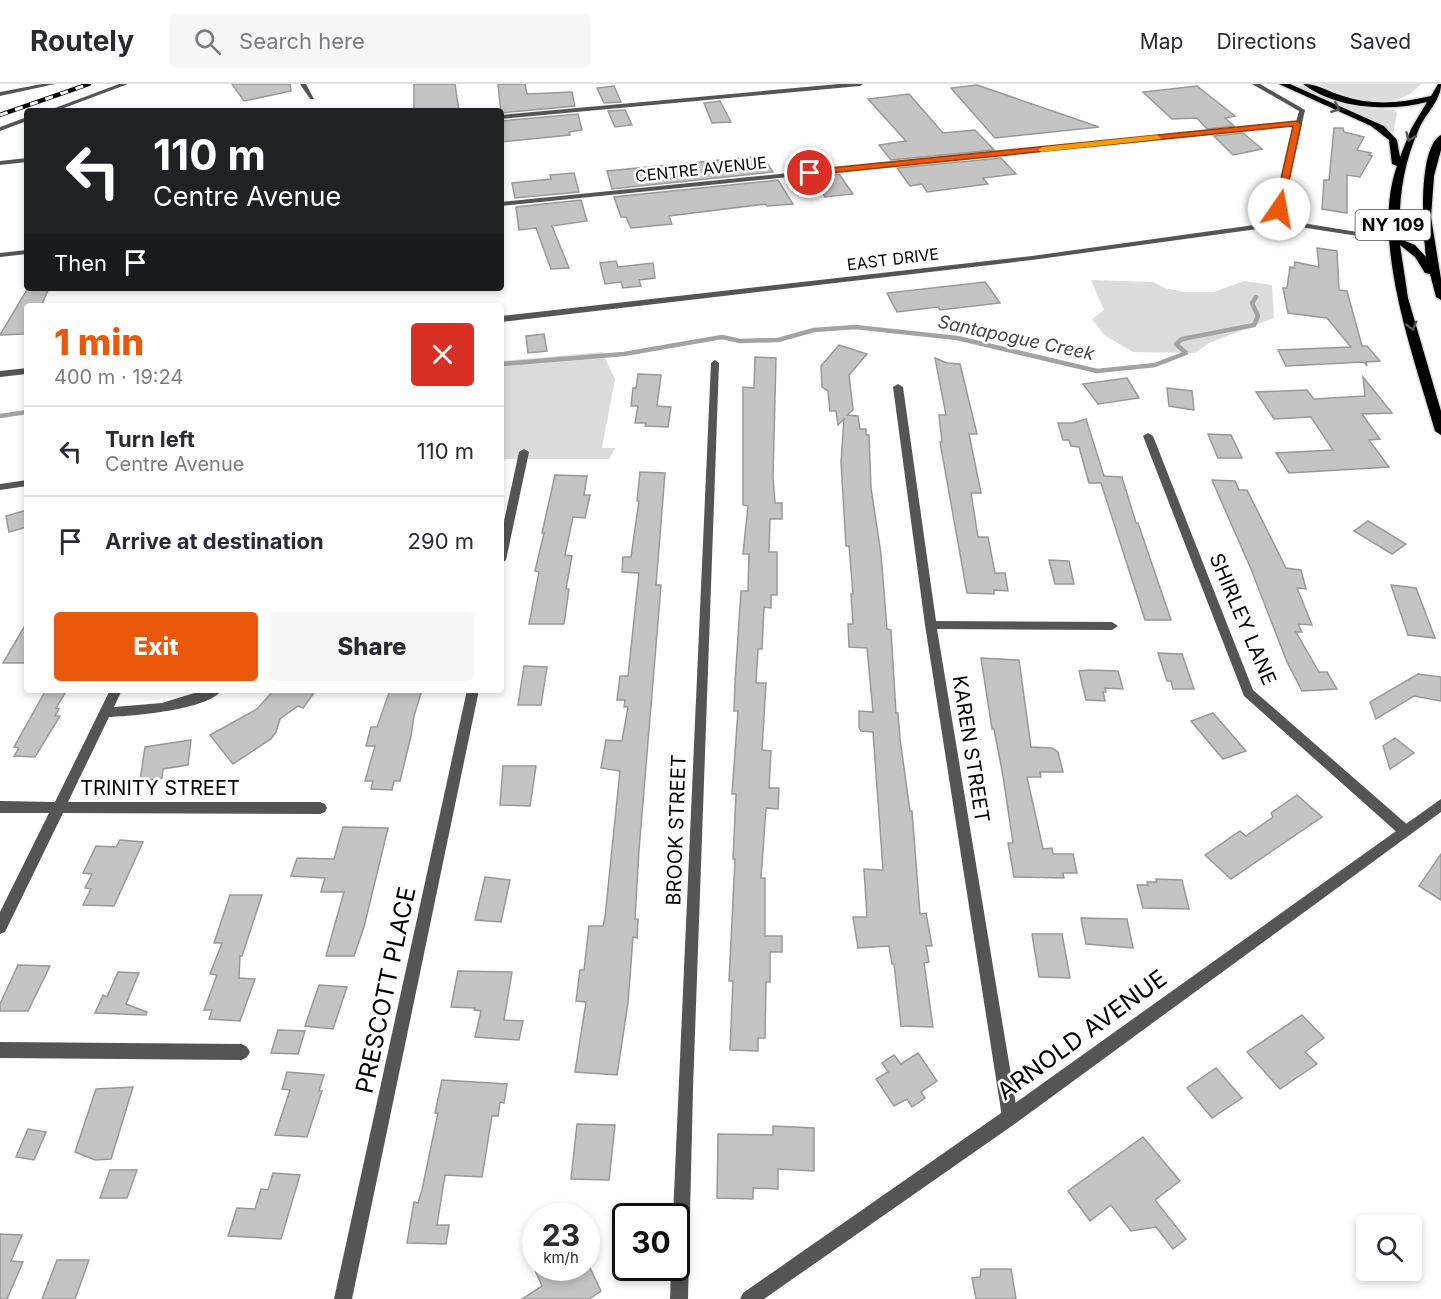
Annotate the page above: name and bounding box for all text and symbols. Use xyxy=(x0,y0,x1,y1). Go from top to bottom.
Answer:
search box xyxy=(170,14,590,68)
text: Routely xyxy=(30,24,134,58)
icon: search xyxy=(191,25,224,58)
text: Search here xyxy=(239,28,365,54)
text: Map xyxy=(1140,29,1183,54)
text: Directions xyxy=(1216,29,1317,54)
text: Saved xyxy=(1350,29,1411,54)
one-way arrow xyxy=(1330,101,1341,113)
text: 110 m xyxy=(153,129,266,180)
one-way arrow xyxy=(1405,131,1417,142)
icon: left xyxy=(54,132,132,210)
pin xyxy=(784,147,835,198)
street label: CENTRE AVENUE xyxy=(634,152,768,186)
icon: arrive xyxy=(793,156,826,189)
position arrow xyxy=(1247,177,1311,241)
text: Centre Avenue xyxy=(153,180,341,213)
road number: NY 109 xyxy=(1356,210,1430,240)
street label: EAST DRIVE xyxy=(846,243,940,275)
icon: arrive xyxy=(119,246,152,279)
text: Then xyxy=(54,250,107,276)
water label: Santapogue Creek xyxy=(936,311,1097,365)
text: 1 min xyxy=(54,320,144,364)
one-way arrow xyxy=(1405,320,1417,331)
button: close xyxy=(411,323,474,386)
text: 400 m · 19:24 xyxy=(54,365,183,389)
text: Turn left xyxy=(105,426,195,452)
icon: left xyxy=(54,435,87,468)
text: 110 m xyxy=(417,438,474,464)
text: Centre Avenue xyxy=(105,452,244,476)
icon: arrive xyxy=(54,525,87,558)
text: Arrive at destination xyxy=(105,528,324,554)
text: 290 m xyxy=(408,528,474,554)
street label: SHIRLEY LANE xyxy=(1204,550,1282,688)
button: Exit xyxy=(54,612,258,681)
button: Share xyxy=(270,612,474,681)
street label: KAREN STREET xyxy=(948,674,994,824)
street label: BROOK STREET xyxy=(661,754,691,906)
street label: TRINITY STREET xyxy=(80,776,240,800)
street label: PRESCOTT PLACE xyxy=(349,884,422,1096)
street label: ARNOLD AVENUE xyxy=(991,963,1172,1106)
speed limit sign: 30 xyxy=(612,1203,690,1281)
map controls xyxy=(1356,1215,1422,1281)
button: search xyxy=(1356,1215,1422,1281)
text: 23 xyxy=(542,1217,580,1253)
text: km/h xyxy=(543,1248,579,1267)

